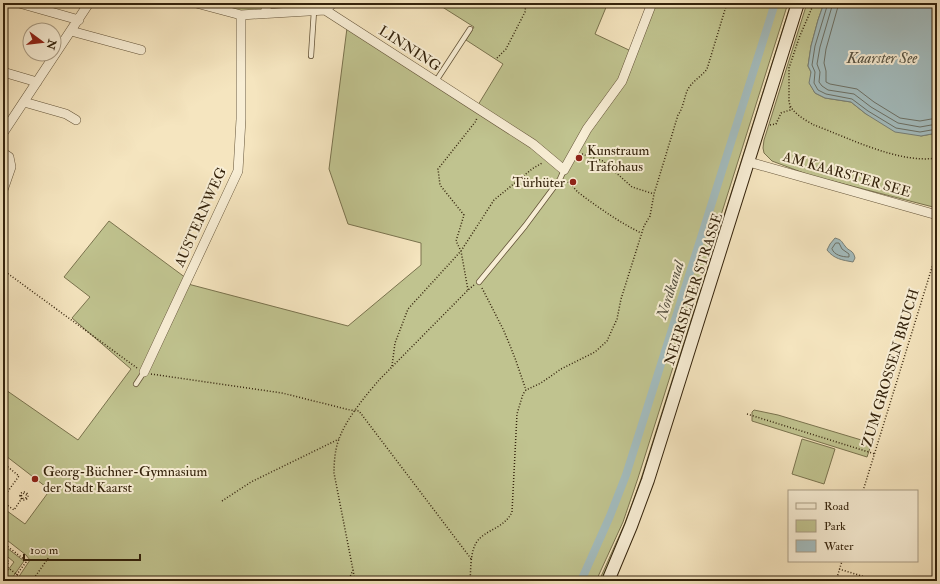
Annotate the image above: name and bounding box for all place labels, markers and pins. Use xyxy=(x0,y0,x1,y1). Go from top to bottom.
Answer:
place label: Kunstraum Trafohaus xyxy=(587,142,650,175)
marker: Kunstraum Trafohaus xyxy=(574,153,584,163)
place label: Türhüter xyxy=(512,174,566,191)
marker: Türhüter xyxy=(568,177,578,187)
place label: Georg-Büchner-Gymnasium der Stadt Kaarst xyxy=(43,463,207,496)
marker: Georg-Büchner-Gymnasium der Stadt Kaarst xyxy=(30,474,40,484)

